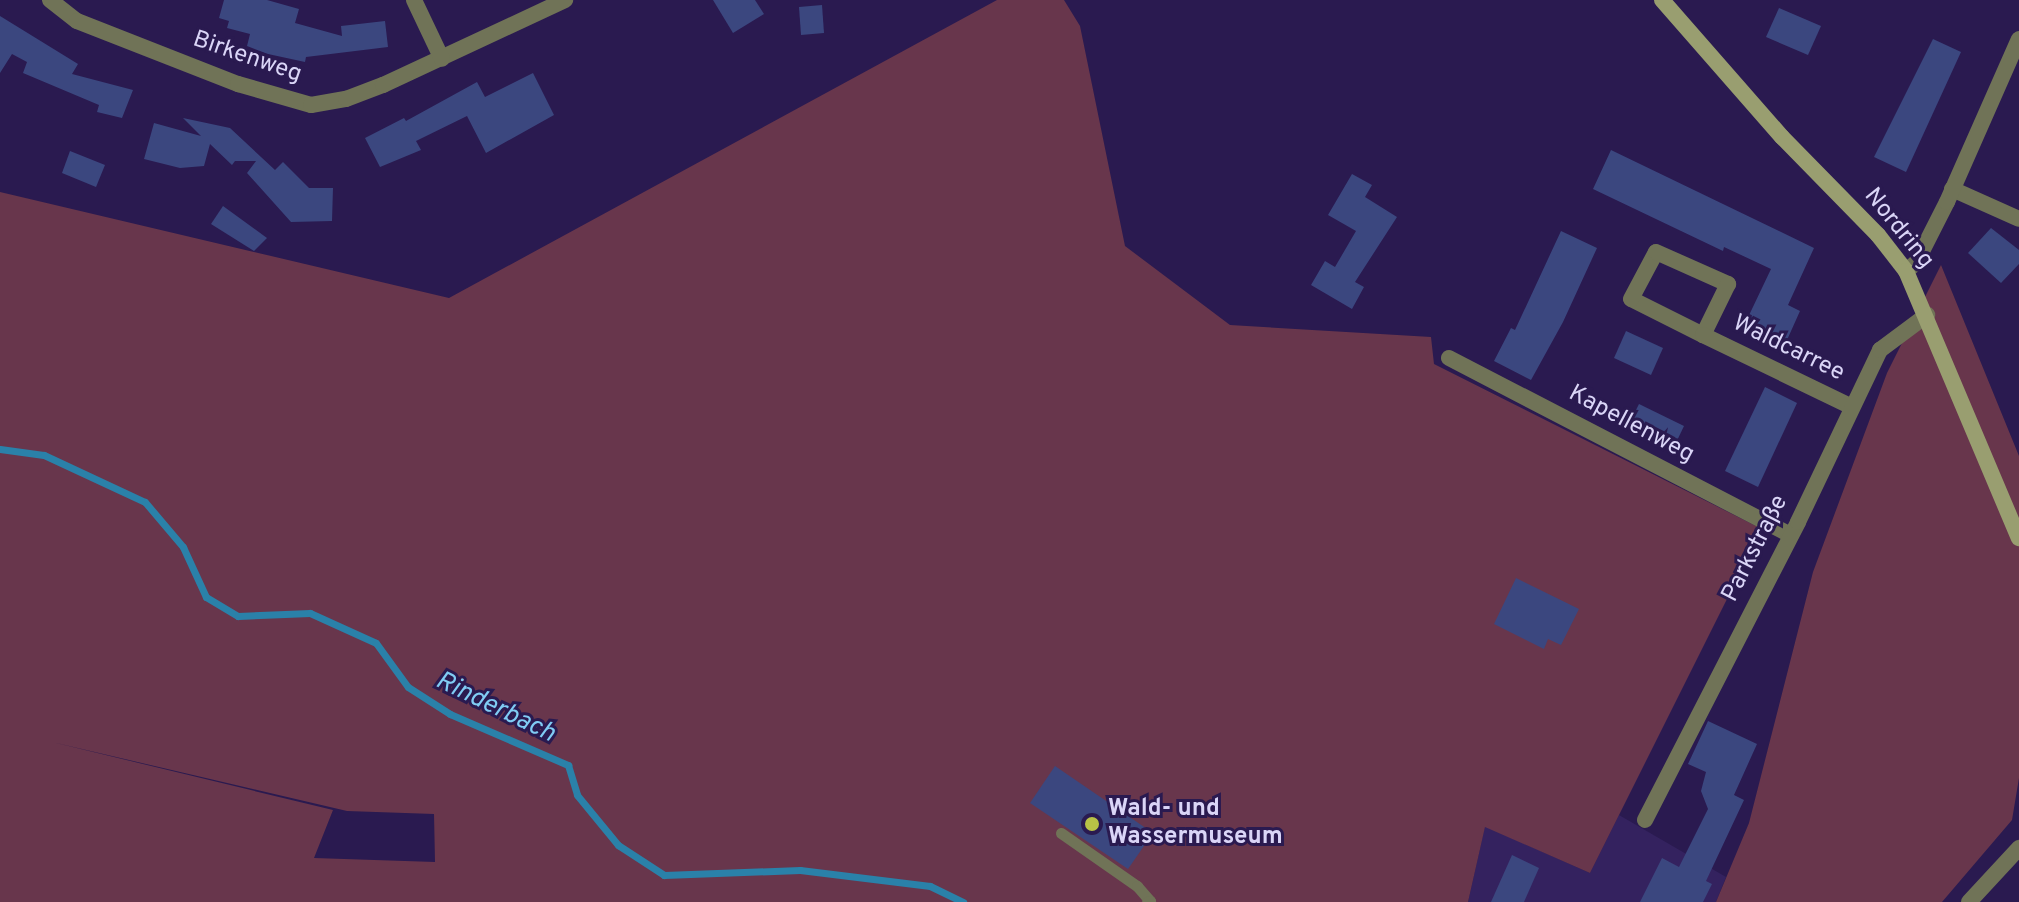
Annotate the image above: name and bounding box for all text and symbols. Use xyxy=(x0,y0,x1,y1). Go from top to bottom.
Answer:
street label: Birkenweg xyxy=(189,26,305,90)
street label: Nordring xyxy=(1857,183,1939,275)
street label: Waldcarree xyxy=(1727,310,1849,388)
street label: Kapellenweg xyxy=(1563,380,1699,470)
street label: Parkstraße xyxy=(1717,491,1795,607)
water label: Rinderbach xyxy=(430,666,560,750)
place label: Wald- und Wassermuseum xyxy=(1108,796,1283,852)
marker: Wald- und Wassermuseum xyxy=(1083,815,1101,833)

